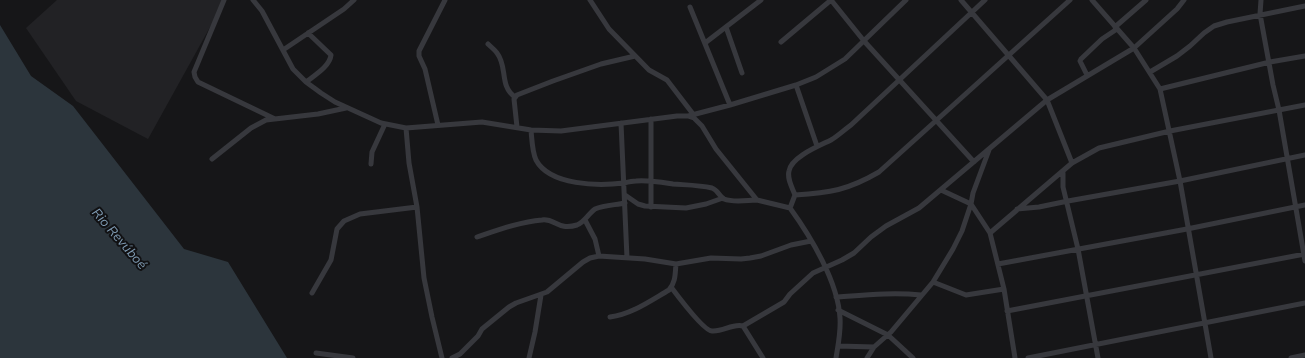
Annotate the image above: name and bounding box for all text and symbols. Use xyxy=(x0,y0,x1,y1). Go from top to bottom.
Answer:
water label: Rio Revúboé xyxy=(88,205,150,273)

